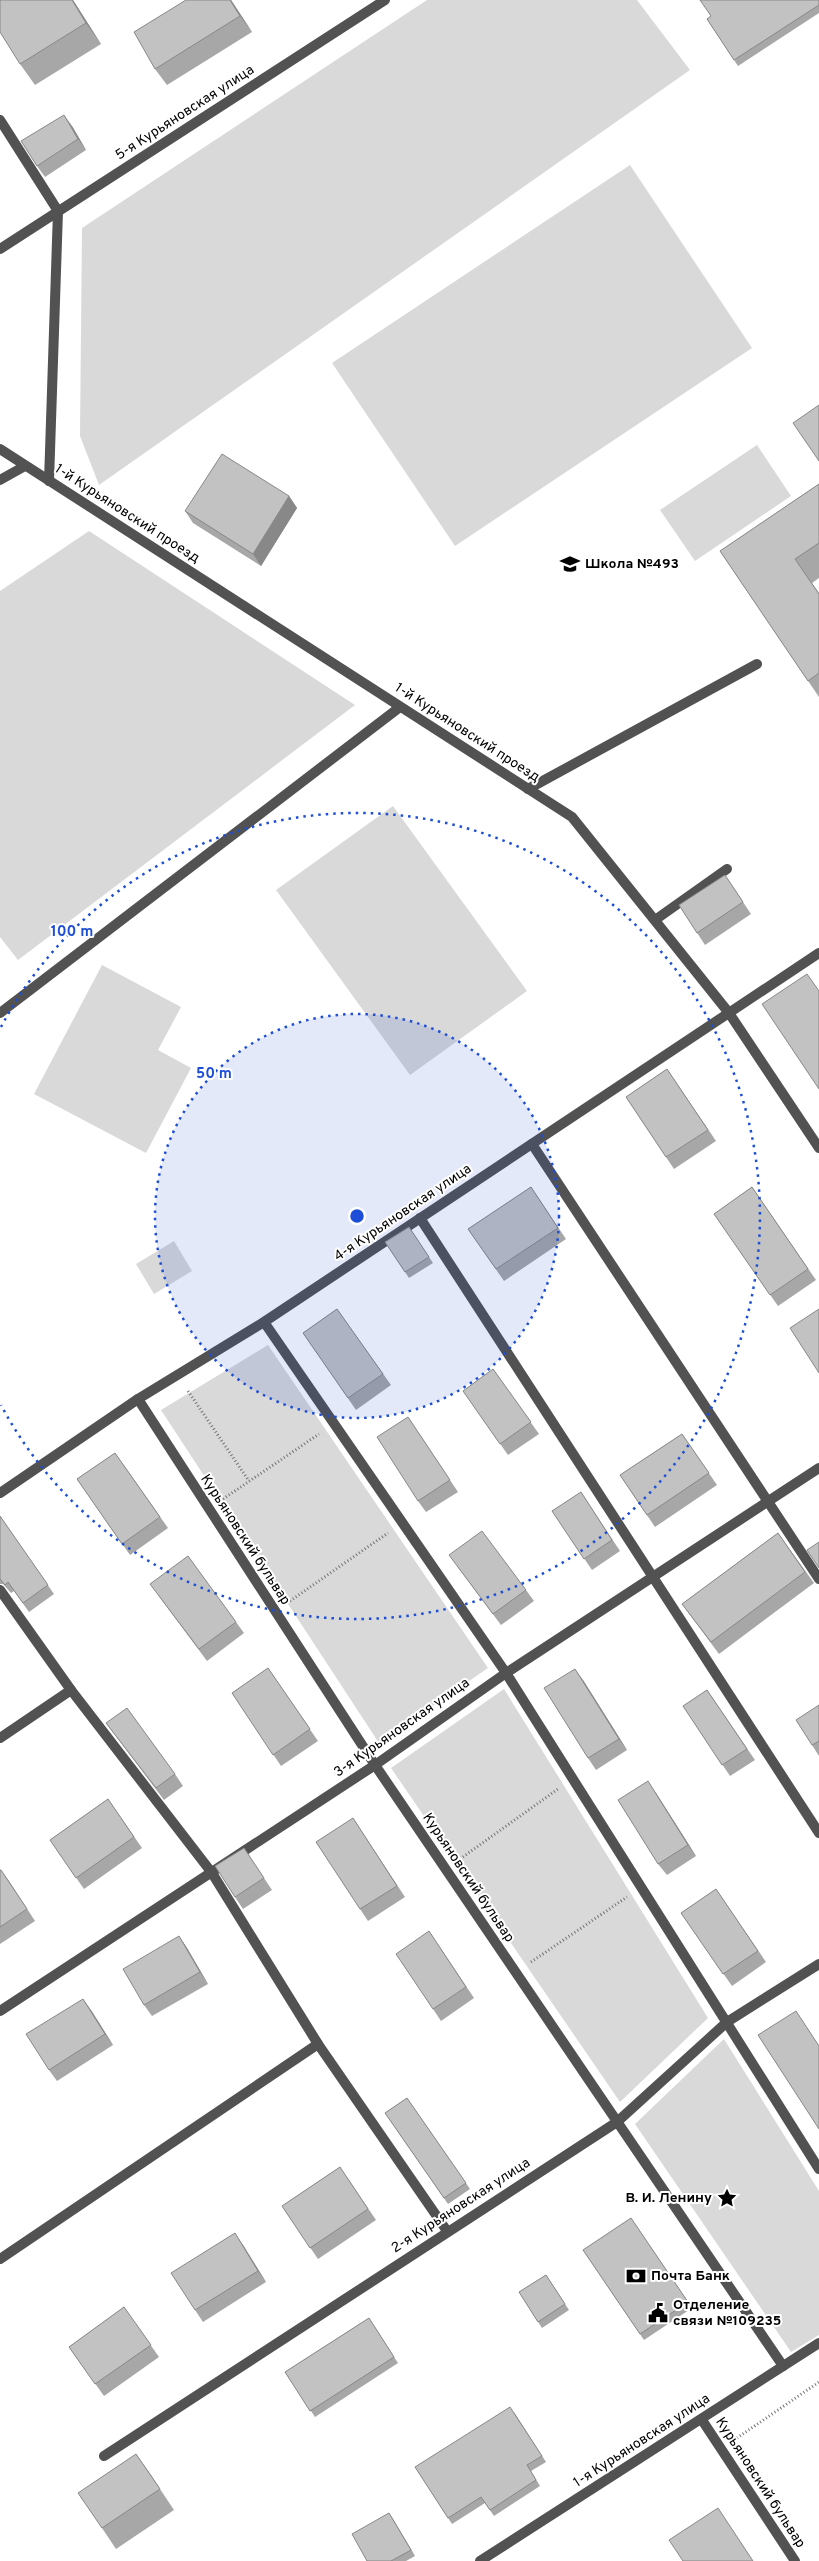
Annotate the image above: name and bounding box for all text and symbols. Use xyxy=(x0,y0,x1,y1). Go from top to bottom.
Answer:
street label: 5-я Курьяновская улица xyxy=(112,62,258,164)
street label: 1-й Курьяновский проезд xyxy=(51,461,203,567)
school or university icon: Школа №493 xyxy=(559,553,581,575)
place label: Школа №493 xyxy=(585,556,679,573)
street label: 1-й Курьяновский проезд xyxy=(391,680,543,786)
text: 100 m xyxy=(51,923,93,942)
text: 50 m xyxy=(196,1065,232,1084)
street label: 4-я Курьяновская улица xyxy=(331,1161,475,1265)
centre of rings xyxy=(348,1207,366,1225)
street label: Курьяновский бульвар xyxy=(196,1472,294,1609)
street label: 3-я Курьяновская улица xyxy=(331,1675,473,1781)
street label: Курьяновский бульвар xyxy=(418,1810,518,1946)
street label: 2-я Курьяновская улица xyxy=(388,2155,534,2257)
place icon: В. И. Ленину xyxy=(716,2187,738,2209)
place label: В. И. Ленину xyxy=(625,2190,712,2207)
bank icon: Почта Банк xyxy=(625,2265,647,2287)
place label: Почта Банк xyxy=(651,2268,730,2285)
place label: Отделение связи №109235 xyxy=(673,2297,781,2330)
public building icon: Отделение связи №109235 xyxy=(647,2302,669,2324)
street label: 1-я Курьяновская улица xyxy=(571,2390,713,2492)
street label: Курьяновский бульвар xyxy=(711,2415,809,2552)

